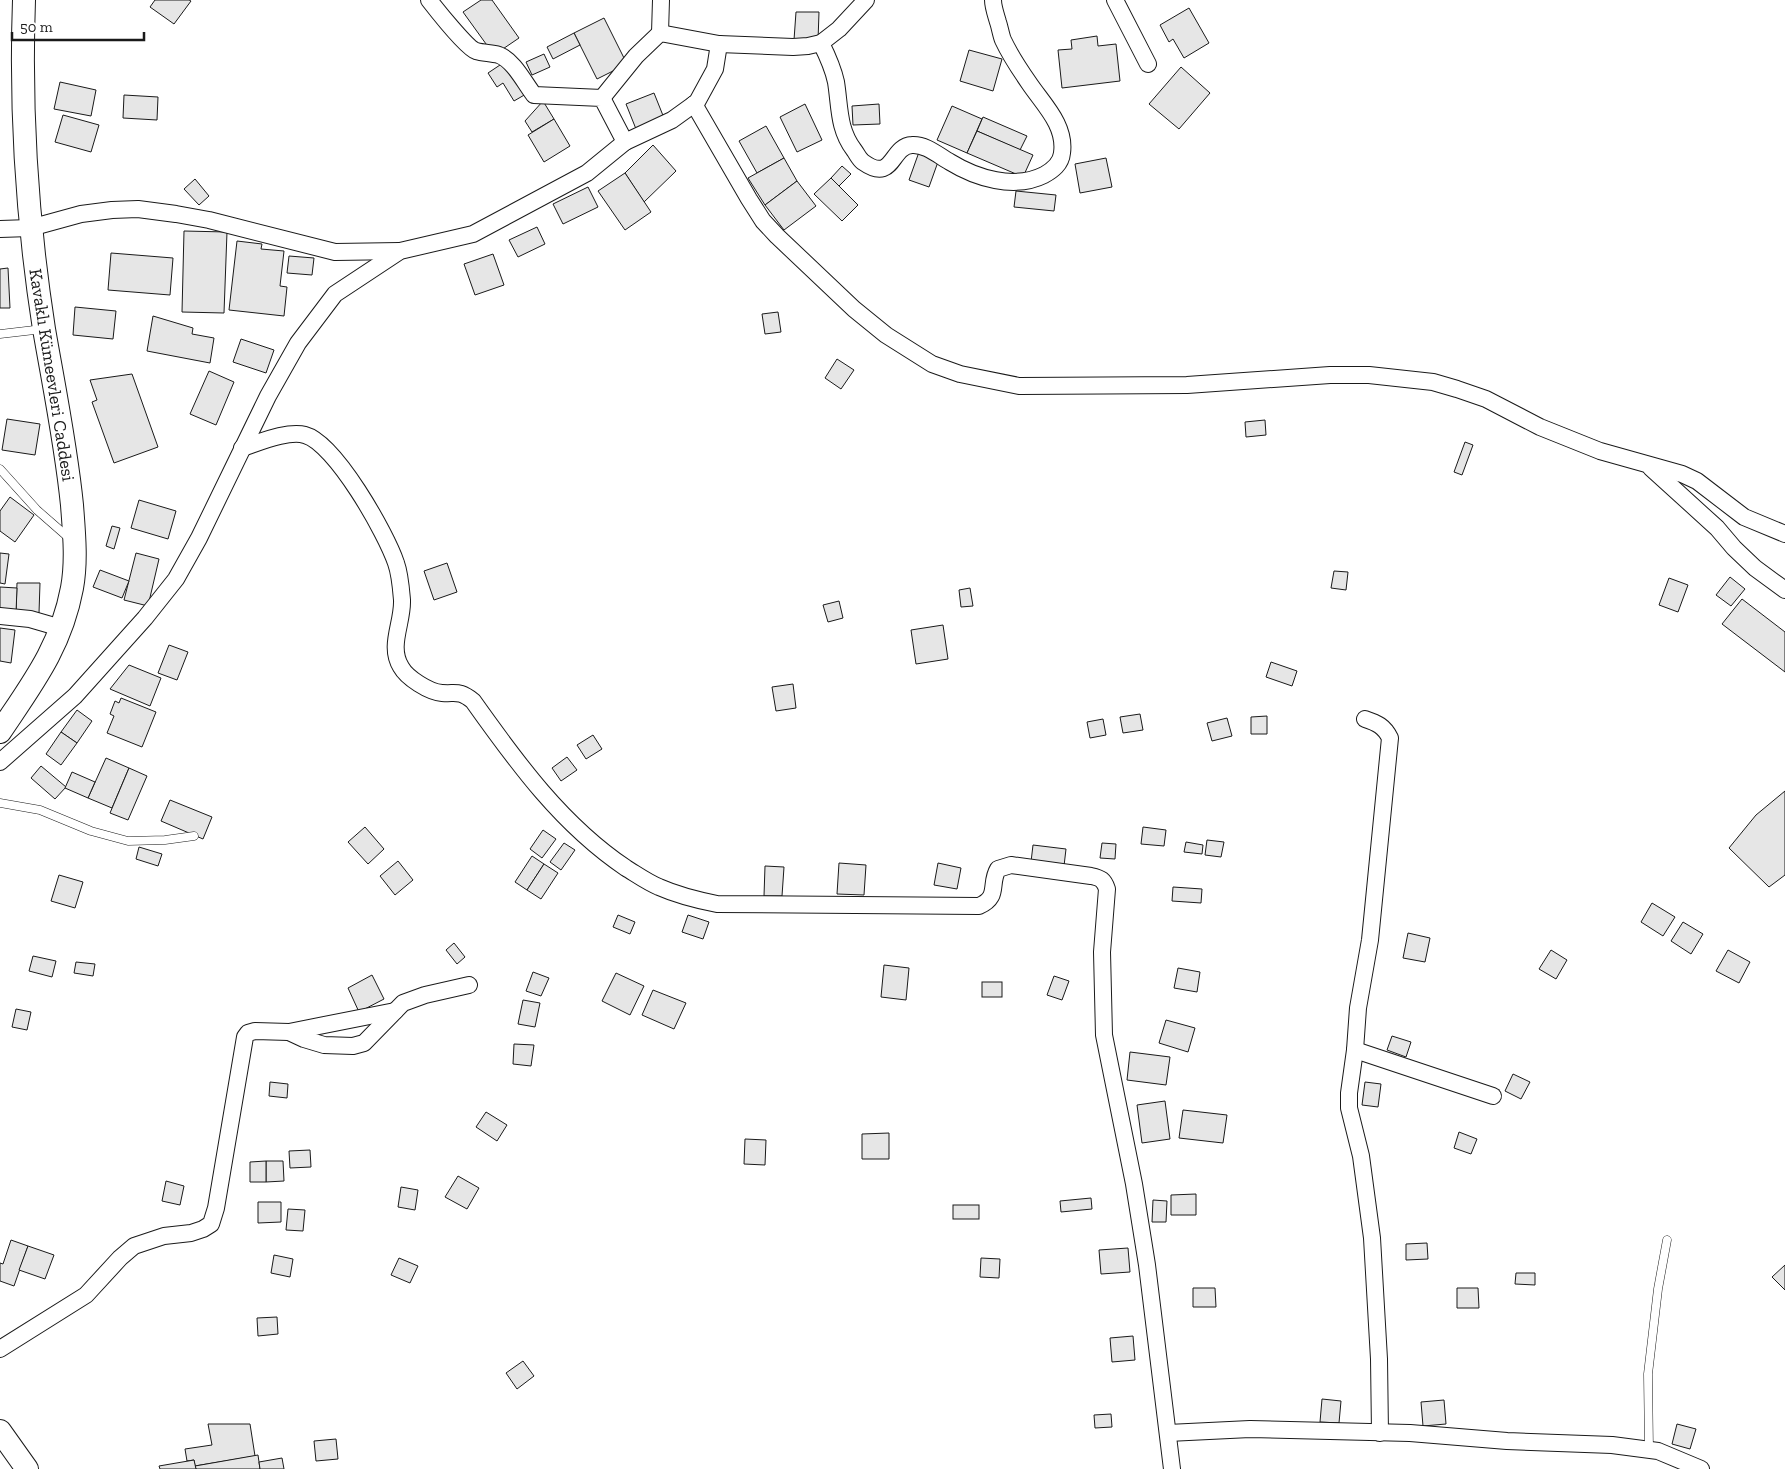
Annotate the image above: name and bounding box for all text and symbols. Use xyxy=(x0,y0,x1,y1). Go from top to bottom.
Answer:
scale bar xyxy=(12,10,145,42)
text: 50 m xyxy=(20,18,53,36)
street label: Kavaklı Kümeevleri Caddesi xyxy=(24,267,80,483)

